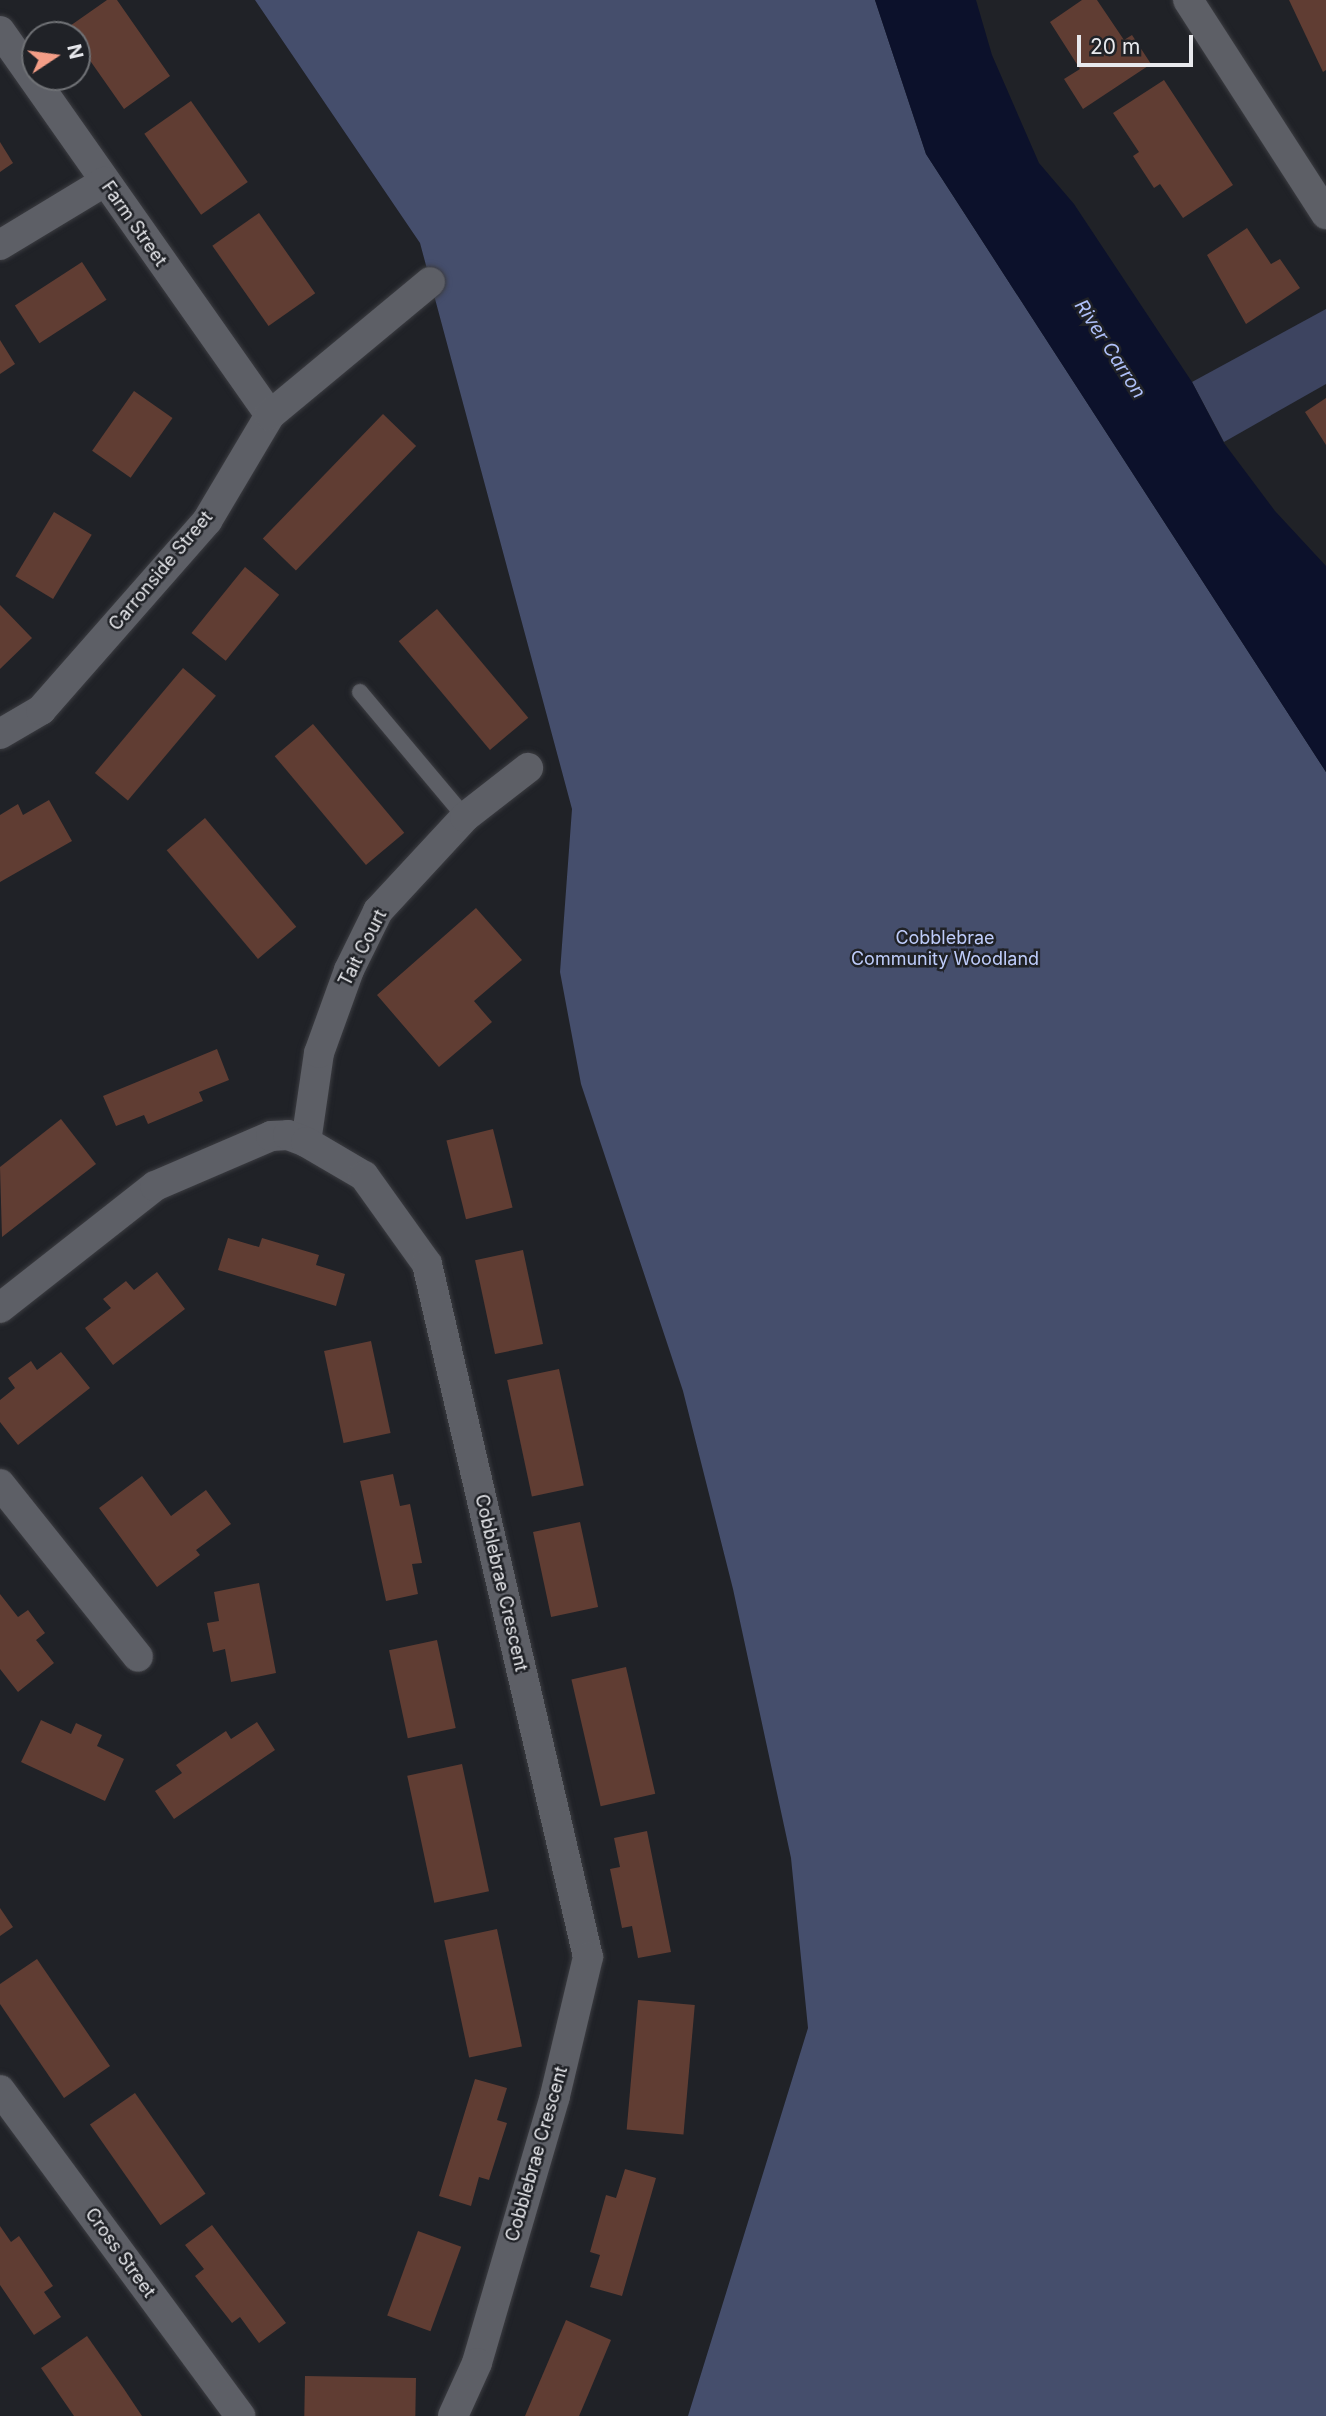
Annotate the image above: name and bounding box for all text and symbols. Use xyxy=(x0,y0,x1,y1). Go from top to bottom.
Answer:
north arrow xyxy=(21,21,91,91)
scale bar xyxy=(1081,21,1196,65)
text: 20 m xyxy=(1090,34,1140,59)
text: N xyxy=(62,42,88,61)
street label: Farm Street xyxy=(97,177,171,271)
water label: River Carron xyxy=(1070,295,1150,403)
street label: Carronside Street xyxy=(105,507,217,635)
street label: Tait Court xyxy=(334,906,392,990)
park label: Cobblebrae Community Woodland xyxy=(851,928,1039,970)
street label: Cobblebrae Crescent xyxy=(470,1492,532,1674)
street label: Cobblebrae Crescent xyxy=(502,2064,572,2244)
street label: Cross Street xyxy=(80,2204,160,2302)

